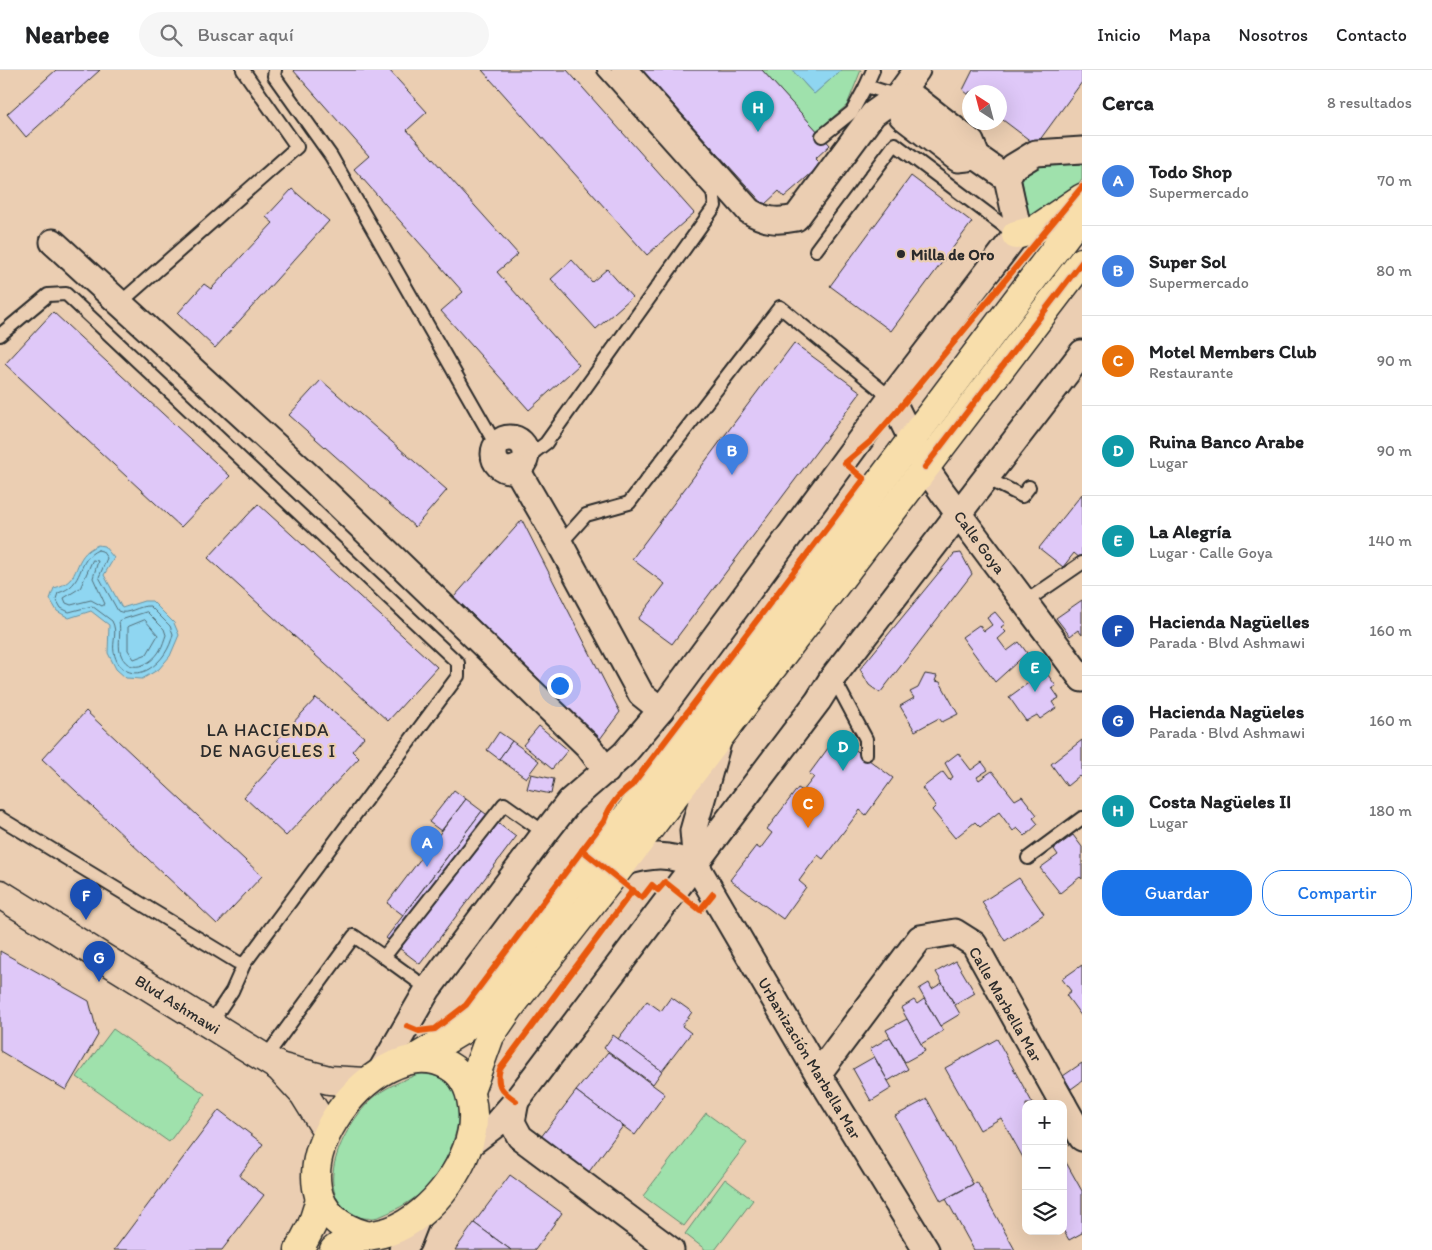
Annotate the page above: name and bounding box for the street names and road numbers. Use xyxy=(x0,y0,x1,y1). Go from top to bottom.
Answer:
street label: Calle Goya xyxy=(950,507,1010,578)
street label: Calle Marbella Mar xyxy=(965,943,1047,1066)
street label: Blvd Ashmawi xyxy=(132,971,224,1038)
street label: Urbanización Marbella Mar xyxy=(754,974,865,1142)

